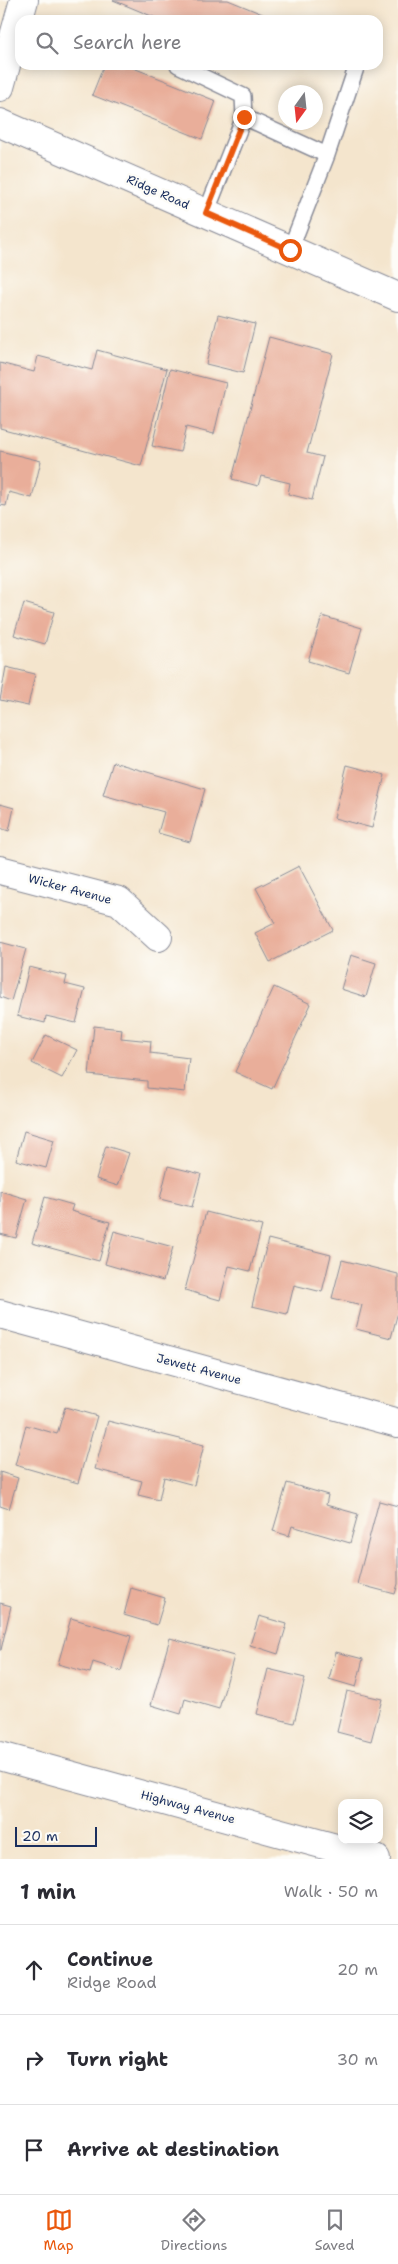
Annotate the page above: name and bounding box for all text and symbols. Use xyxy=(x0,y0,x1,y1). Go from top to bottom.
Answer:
search box xyxy=(15,15,383,70)
icon: search xyxy=(33,29,61,57)
text: Search here xyxy=(73,30,182,55)
north arrow xyxy=(278,85,323,130)
route end xyxy=(233,106,256,129)
street label: Ridge Road xyxy=(124,171,192,213)
route start xyxy=(279,239,302,262)
street label: Wicker Avenue xyxy=(27,870,114,908)
street label: Jewett Avenue xyxy=(155,1350,243,1388)
street label: Highway Avenue xyxy=(139,1787,237,1827)
map controls xyxy=(338,1799,383,1844)
button: layers xyxy=(338,1799,383,1844)
scale bar xyxy=(15,1824,98,1847)
text: 20 m xyxy=(22,1827,58,1845)
text: 1 min xyxy=(20,1878,76,1906)
text: Walk · 50 m xyxy=(284,1881,378,1902)
text: Continue xyxy=(67,1947,153,1972)
icon: ahead xyxy=(20,1956,48,1984)
text: 20 m xyxy=(337,1959,378,1980)
text: Ridge Road xyxy=(67,1972,157,1993)
icon: right xyxy=(20,2046,48,2074)
text: Turn right xyxy=(67,2047,168,2072)
text: 30 m xyxy=(337,2049,378,2070)
icon: arrive xyxy=(20,2136,48,2164)
text: Arrive at destination xyxy=(67,2137,279,2162)
tab: Map xyxy=(44,2206,74,2254)
tab: Directions xyxy=(161,2206,227,2254)
tab: Saved xyxy=(315,2206,354,2254)

